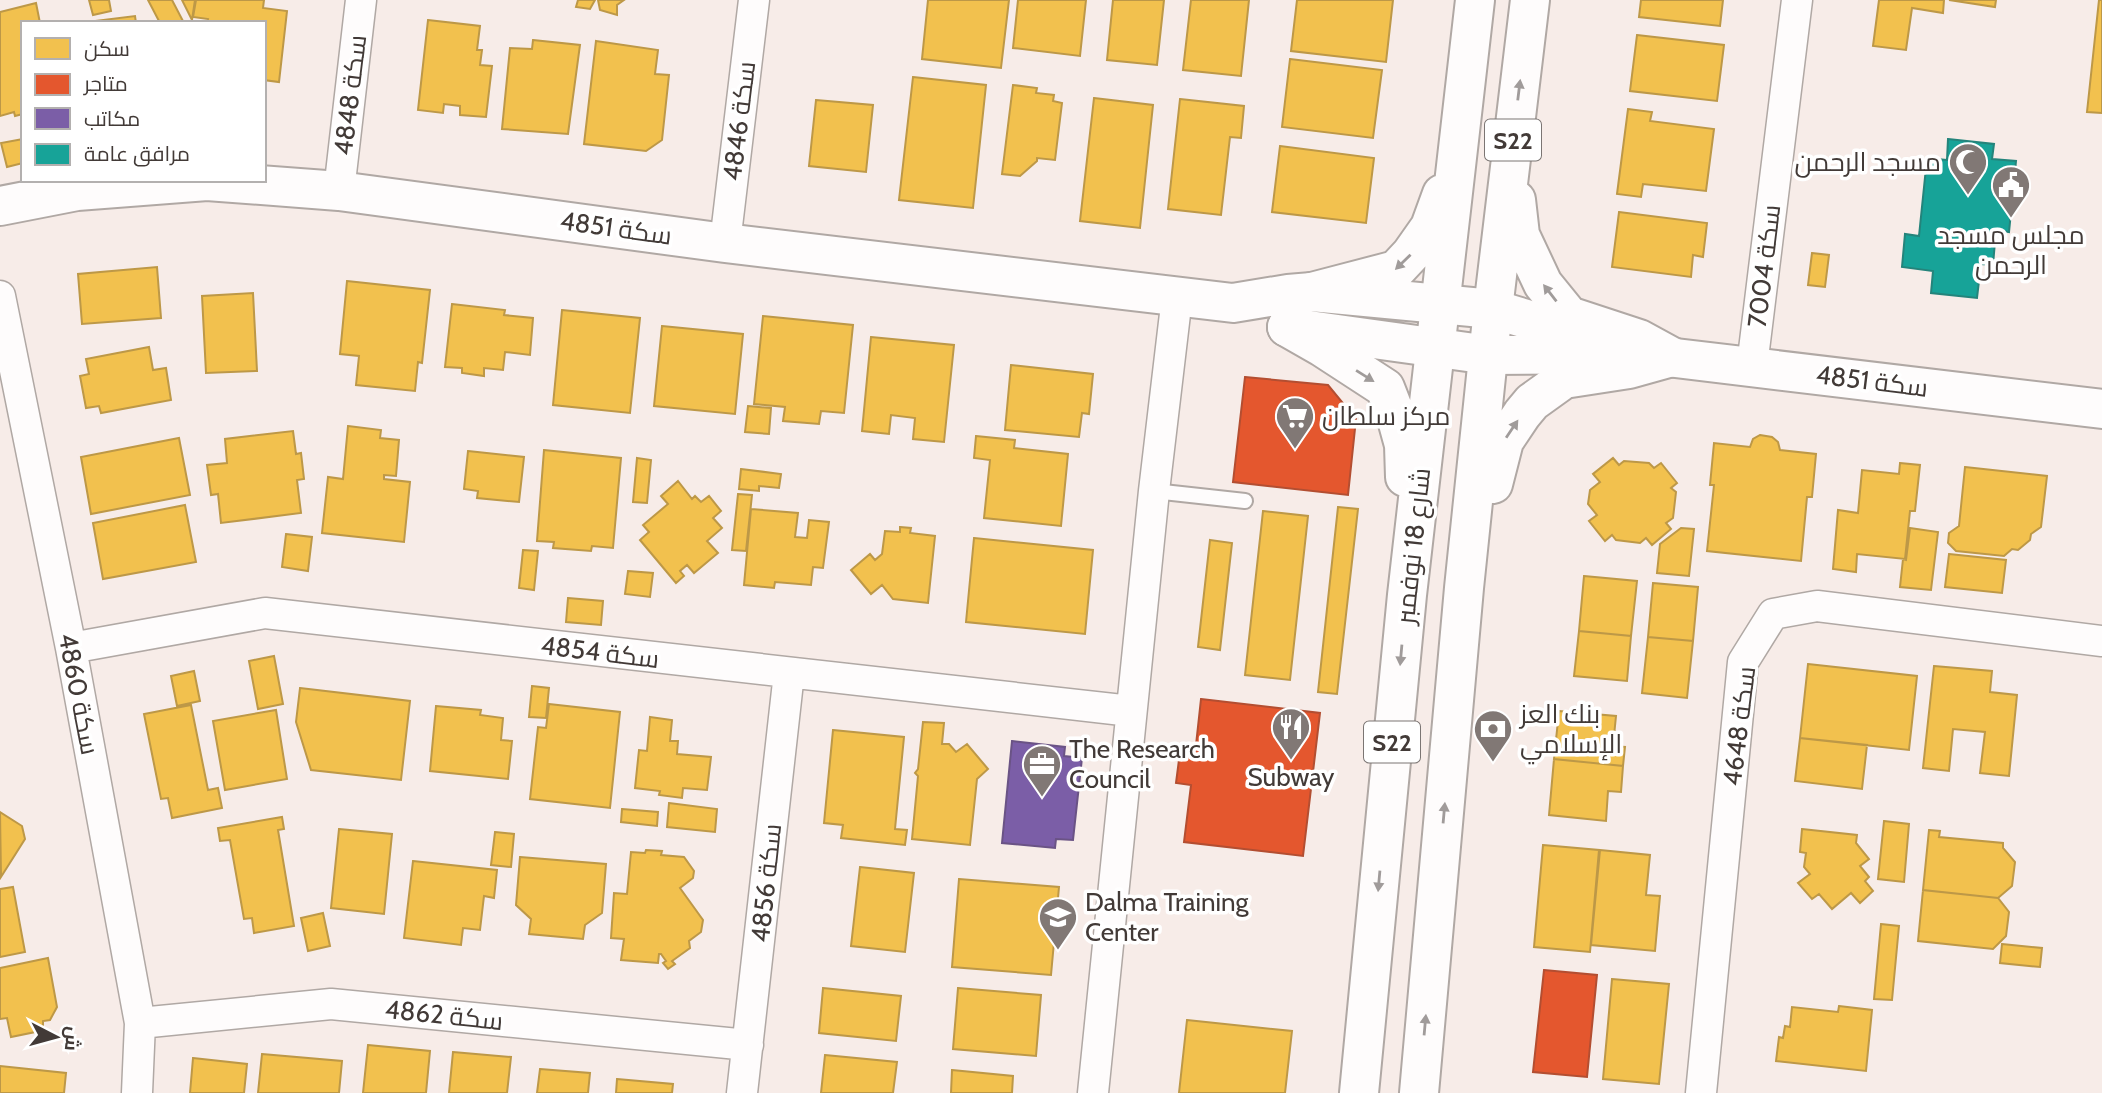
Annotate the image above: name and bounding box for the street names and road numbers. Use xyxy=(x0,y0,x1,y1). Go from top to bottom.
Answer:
street label: سكة 4848 xyxy=(327,33,373,157)
street label: سكة 4846 xyxy=(716,59,762,183)
road number: S22 xyxy=(1485,120,1541,160)
street label: سكة 7004 xyxy=(1741,203,1787,329)
street label: سكة 4851 xyxy=(558,204,674,252)
street label: سكة 4851 xyxy=(1814,358,1930,404)
street label: شارع 18 نوفمبر xyxy=(1389,466,1438,628)
street label: سكة 4854 xyxy=(539,629,661,675)
street label: سكة 4860 xyxy=(52,630,106,758)
street label: سكة 4648 xyxy=(1716,664,1762,788)
road number: S22 xyxy=(1364,722,1420,762)
street label: سكة 4856 xyxy=(744,822,788,944)
street label: سكة 4862 xyxy=(383,993,505,1037)

